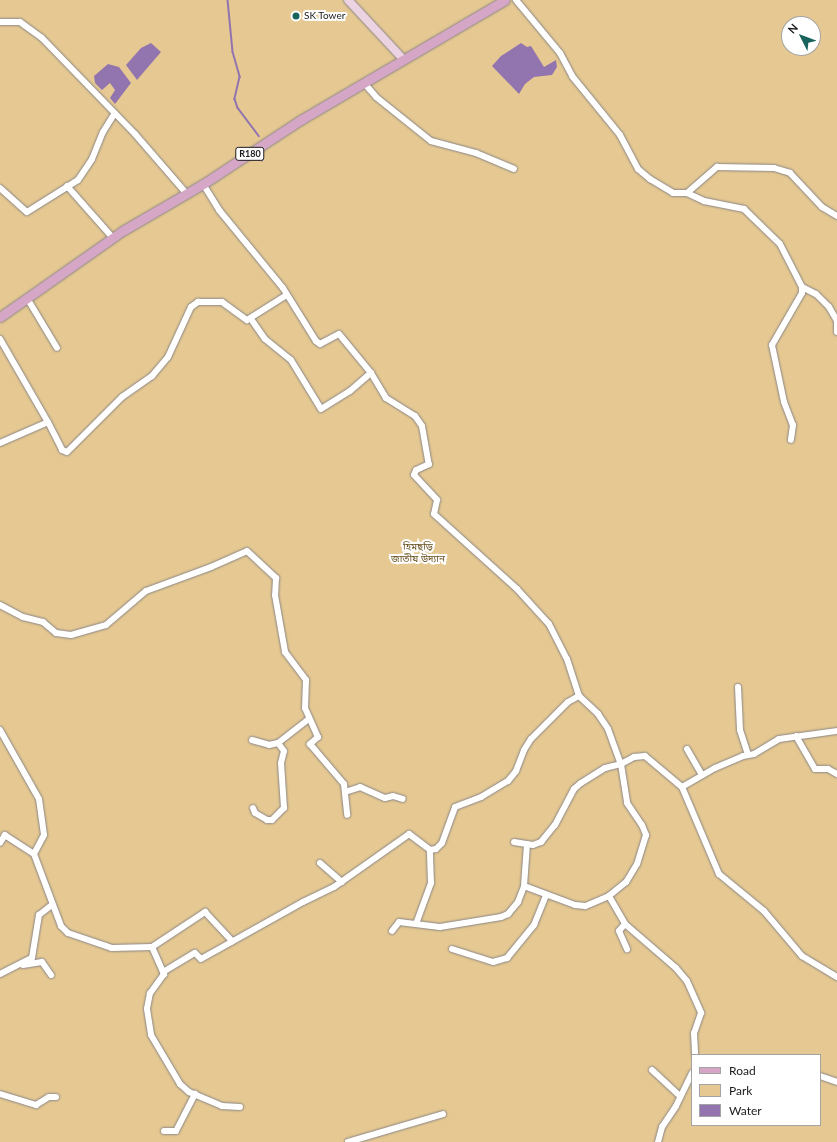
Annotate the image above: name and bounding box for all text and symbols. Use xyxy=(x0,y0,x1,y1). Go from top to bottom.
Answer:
place label: SK Tower xyxy=(304,10,346,22)
marker: SK Tower xyxy=(291,11,301,21)
north arrow xyxy=(781,16,821,56)
text: N xyxy=(785,21,800,36)
road number: R180 xyxy=(235,147,265,161)
park label: হিমছড়ি জাতীয় উদ্যান xyxy=(391,540,445,564)
legend xyxy=(691,1054,821,1126)
text: Road xyxy=(729,1063,756,1078)
text: Park xyxy=(729,1083,752,1098)
text: Water xyxy=(729,1103,762,1118)

